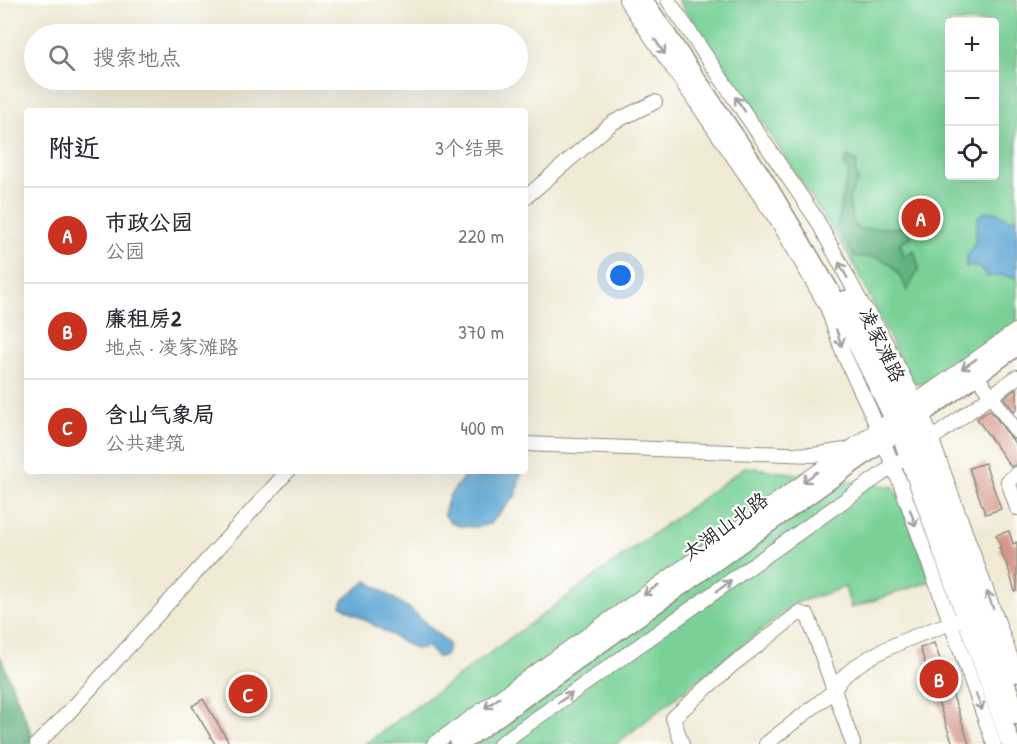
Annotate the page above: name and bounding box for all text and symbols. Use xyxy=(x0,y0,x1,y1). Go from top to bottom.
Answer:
map controls xyxy=(945,18,999,180)
button: + xyxy=(945,18,999,72)
search box xyxy=(24,24,528,90)
one-way arrow xyxy=(654,39,666,55)
icon: search xyxy=(45,41,78,74)
text: 搜索地点 xyxy=(93,42,181,72)
button: − xyxy=(945,72,999,126)
one-way arrow xyxy=(734,97,746,113)
button: locate xyxy=(945,126,999,180)
text: 附近 xyxy=(48,130,100,165)
text: 3个结果 xyxy=(435,134,504,161)
pin: A xyxy=(902,196,940,240)
text: 市政公园 xyxy=(105,207,193,237)
text: A xyxy=(63,222,72,249)
text: 220 m xyxy=(458,222,504,249)
text: 公园 xyxy=(105,237,145,264)
your location xyxy=(606,261,635,290)
one-way arrow xyxy=(837,261,848,279)
text: 廉租房2 xyxy=(105,303,181,333)
street label: 凌家滩路 xyxy=(853,303,913,388)
text: B xyxy=(62,318,73,345)
text: 370 m xyxy=(458,318,504,345)
one-way arrow xyxy=(834,328,845,347)
text: 地点 · 凌家滩路 xyxy=(105,333,238,360)
one-way arrow xyxy=(962,358,978,370)
text: 含山气象局 xyxy=(105,399,215,429)
text: C xyxy=(62,414,73,441)
text: 400 m xyxy=(460,414,504,441)
text: 公共建筑 xyxy=(105,429,185,456)
one-way arrow xyxy=(803,471,819,483)
street label: 太湖山北路 xyxy=(676,485,774,566)
one-way arrow xyxy=(909,508,920,527)
one-way arrow xyxy=(716,580,732,592)
one-way arrow xyxy=(644,584,660,596)
one-way arrow xyxy=(984,591,995,610)
pin: B xyxy=(920,656,958,702)
pin: C xyxy=(228,672,268,716)
one-way arrow xyxy=(557,692,573,704)
one-way arrow xyxy=(974,692,985,711)
one-way arrow xyxy=(485,697,501,709)

